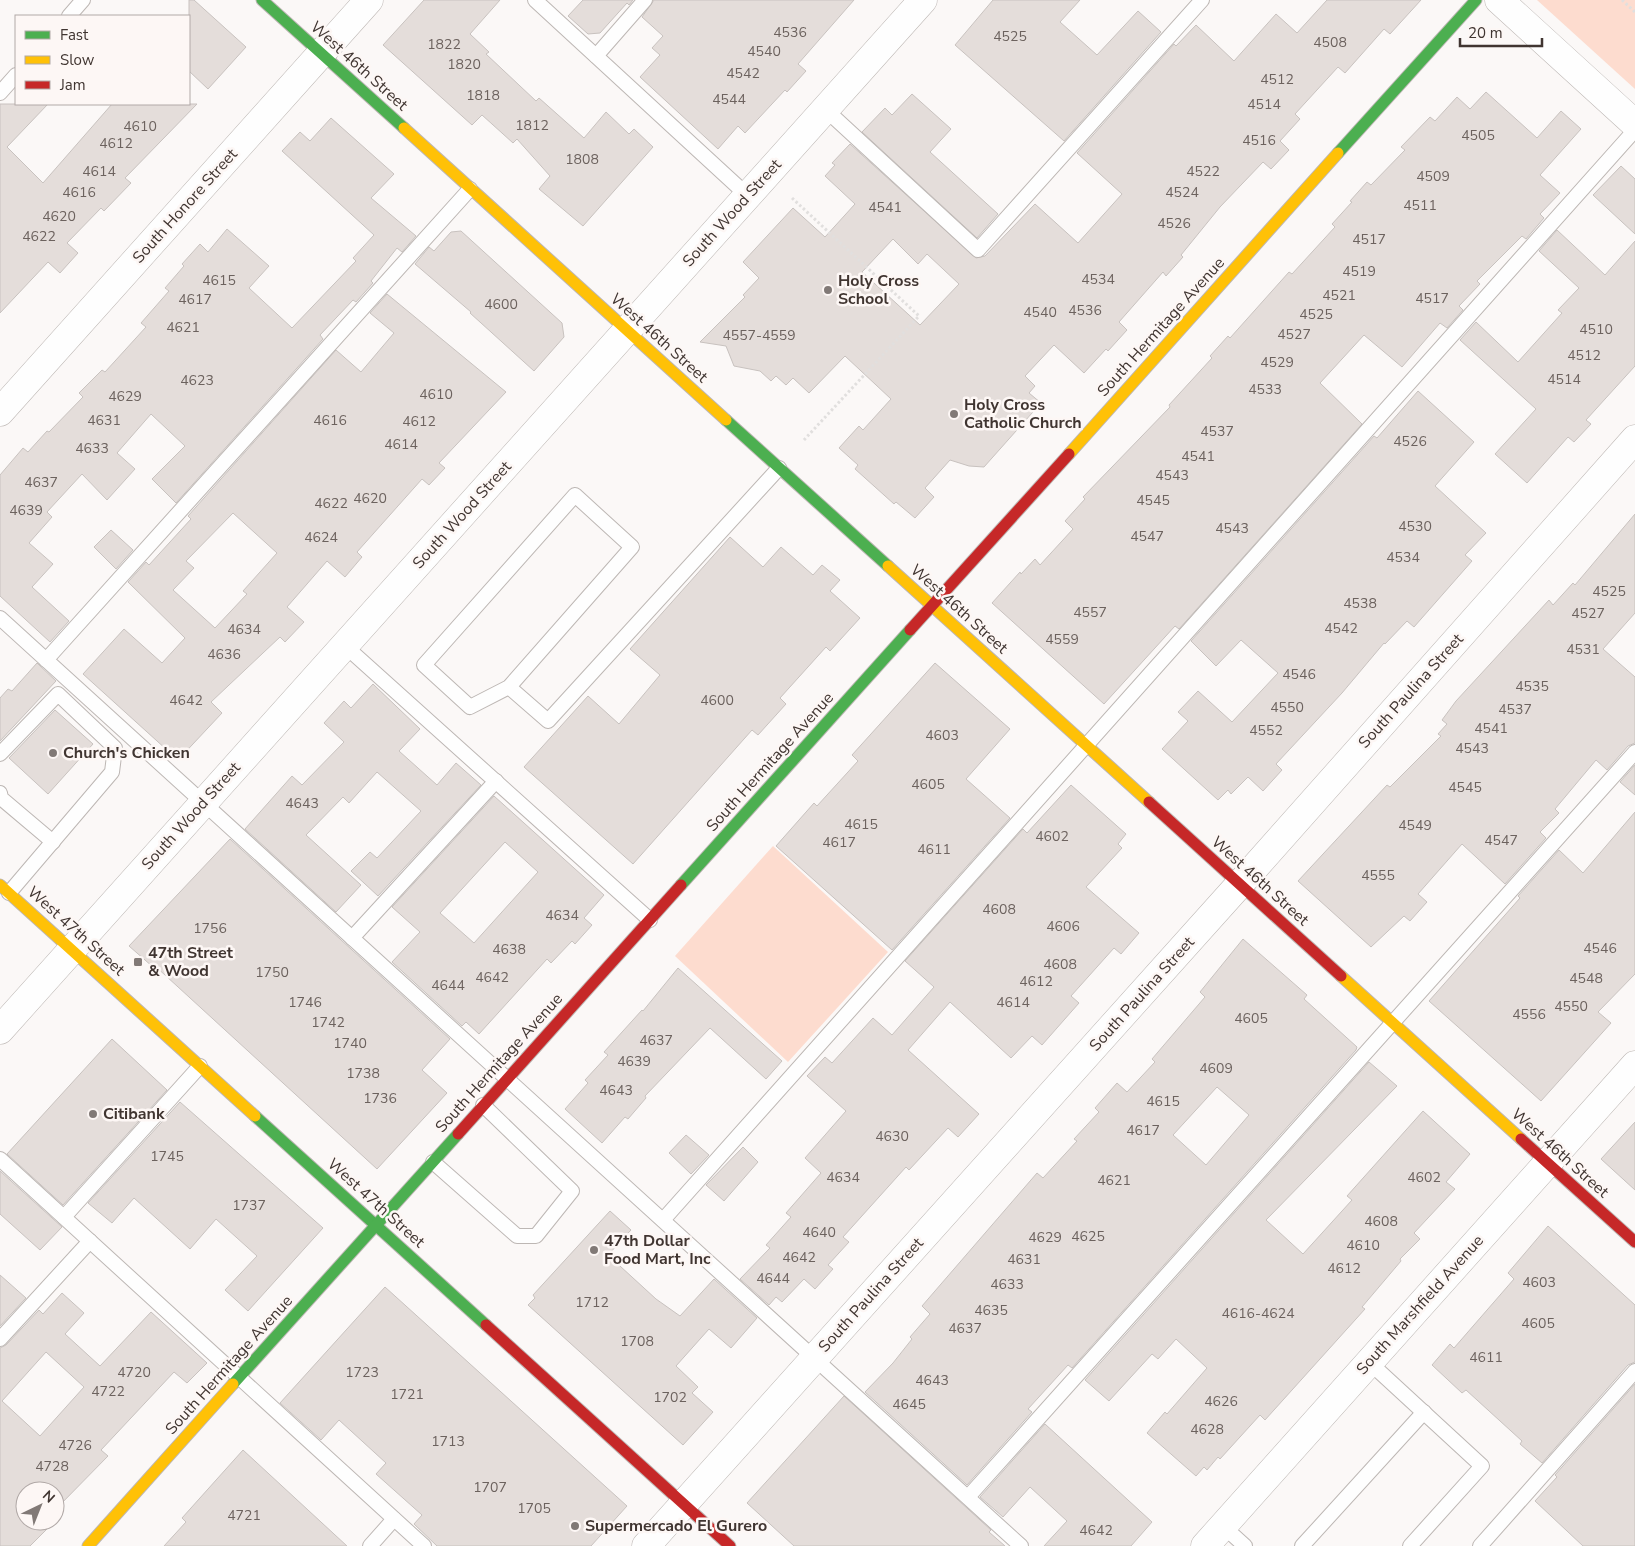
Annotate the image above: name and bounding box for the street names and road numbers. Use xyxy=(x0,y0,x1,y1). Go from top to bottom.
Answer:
street label: West 46th Street xyxy=(306,16,413,116)
street label: South Honore Street xyxy=(127,144,243,268)
street label: South Wood Street xyxy=(678,154,787,272)
street label: South Hermitage Avenue xyxy=(1092,252,1230,402)
street label: West 46th Street xyxy=(606,288,713,388)
street label: South Wood Street xyxy=(408,456,517,574)
street label: West 46th Street xyxy=(906,559,1013,659)
street label: South Paulina Street xyxy=(1353,629,1469,753)
street label: South Hermitage Avenue xyxy=(701,687,839,837)
street label: South Wood Street xyxy=(137,757,246,875)
street label: West 46th Street xyxy=(1207,831,1314,931)
street label: West 47th Street xyxy=(23,881,130,981)
street label: South Paulina Street xyxy=(1084,932,1200,1056)
street label: South Hermitage Avenue xyxy=(430,988,568,1138)
street label: West 46th Street xyxy=(1507,1103,1614,1203)
street label: West 47th Street xyxy=(323,1153,430,1253)
street label: South Marshfield Avenue xyxy=(1351,1230,1489,1380)
street label: South Paulina Street xyxy=(813,1233,929,1357)
street label: South Hermitage Avenue xyxy=(160,1290,298,1440)

